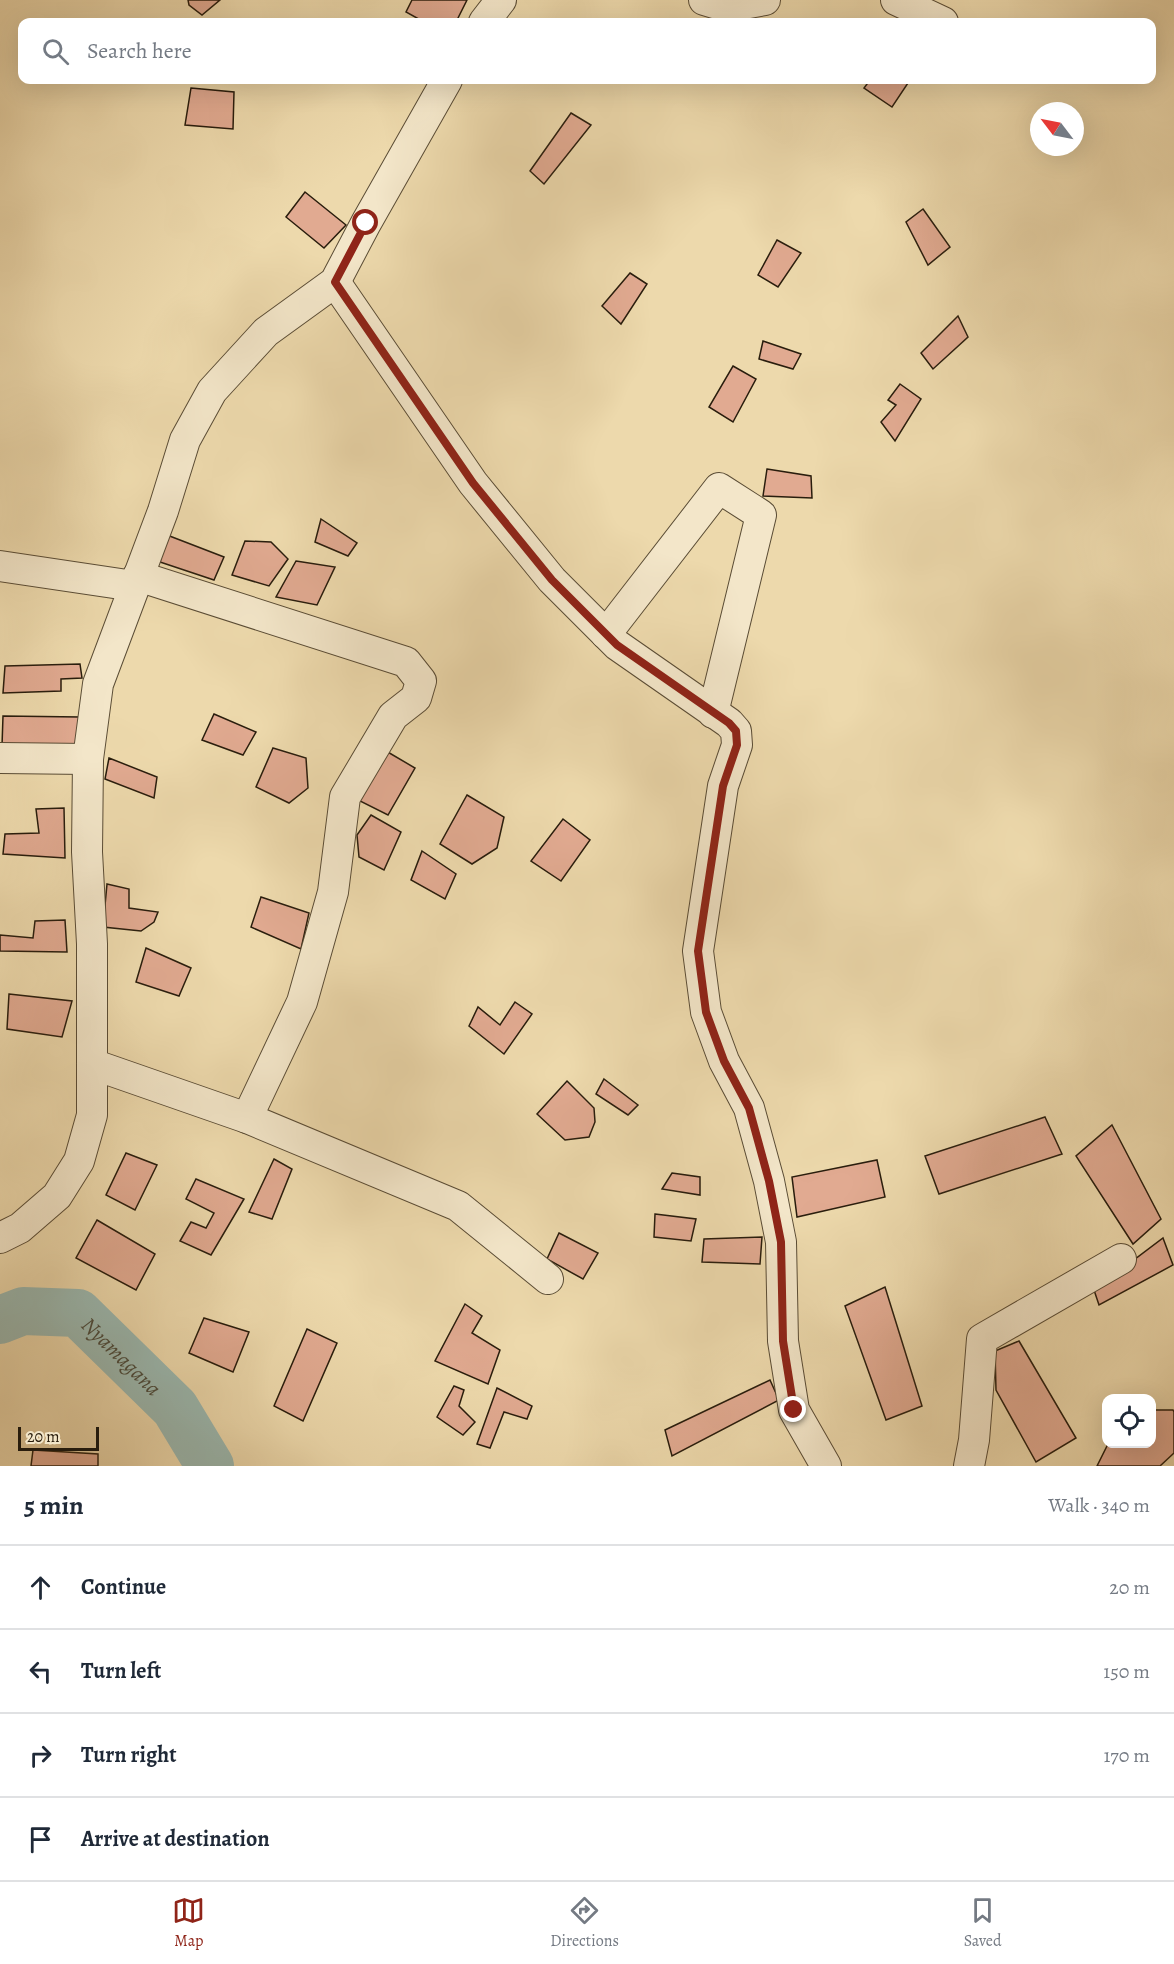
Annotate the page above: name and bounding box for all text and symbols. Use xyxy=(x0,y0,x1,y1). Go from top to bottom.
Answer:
search box xyxy=(18,18,1156,84)
icon: search xyxy=(39,35,72,68)
text: Search here xyxy=(87,36,192,66)
north arrow xyxy=(1030,102,1084,156)
route start xyxy=(352,209,378,235)
water label: Nyamagana xyxy=(74,1310,168,1403)
map controls xyxy=(1102,1394,1156,1448)
button: locate xyxy=(1102,1394,1156,1448)
route end xyxy=(780,1396,806,1422)
scale bar xyxy=(18,1424,99,1452)
text: 20 m xyxy=(27,1426,60,1448)
text: 5 min xyxy=(24,1488,84,1523)
text: Walk · 340 m xyxy=(1048,1492,1150,1519)
icon: ahead xyxy=(24,1571,57,1604)
text: Continue xyxy=(81,1572,166,1602)
text: 20 m xyxy=(1109,1574,1150,1601)
icon: left xyxy=(24,1655,57,1688)
text: Turn left xyxy=(81,1656,161,1686)
text: 150 m xyxy=(1103,1658,1150,1685)
icon: right xyxy=(24,1739,57,1772)
text: Turn right xyxy=(81,1740,177,1770)
text: 170 m xyxy=(1104,1742,1150,1769)
icon: arrive xyxy=(24,1823,57,1856)
text: Arrive at destination xyxy=(81,1824,270,1854)
tab: Map xyxy=(172,1894,205,1952)
tab: Directions xyxy=(550,1894,619,1952)
tab: Saved xyxy=(964,1894,1002,1952)

